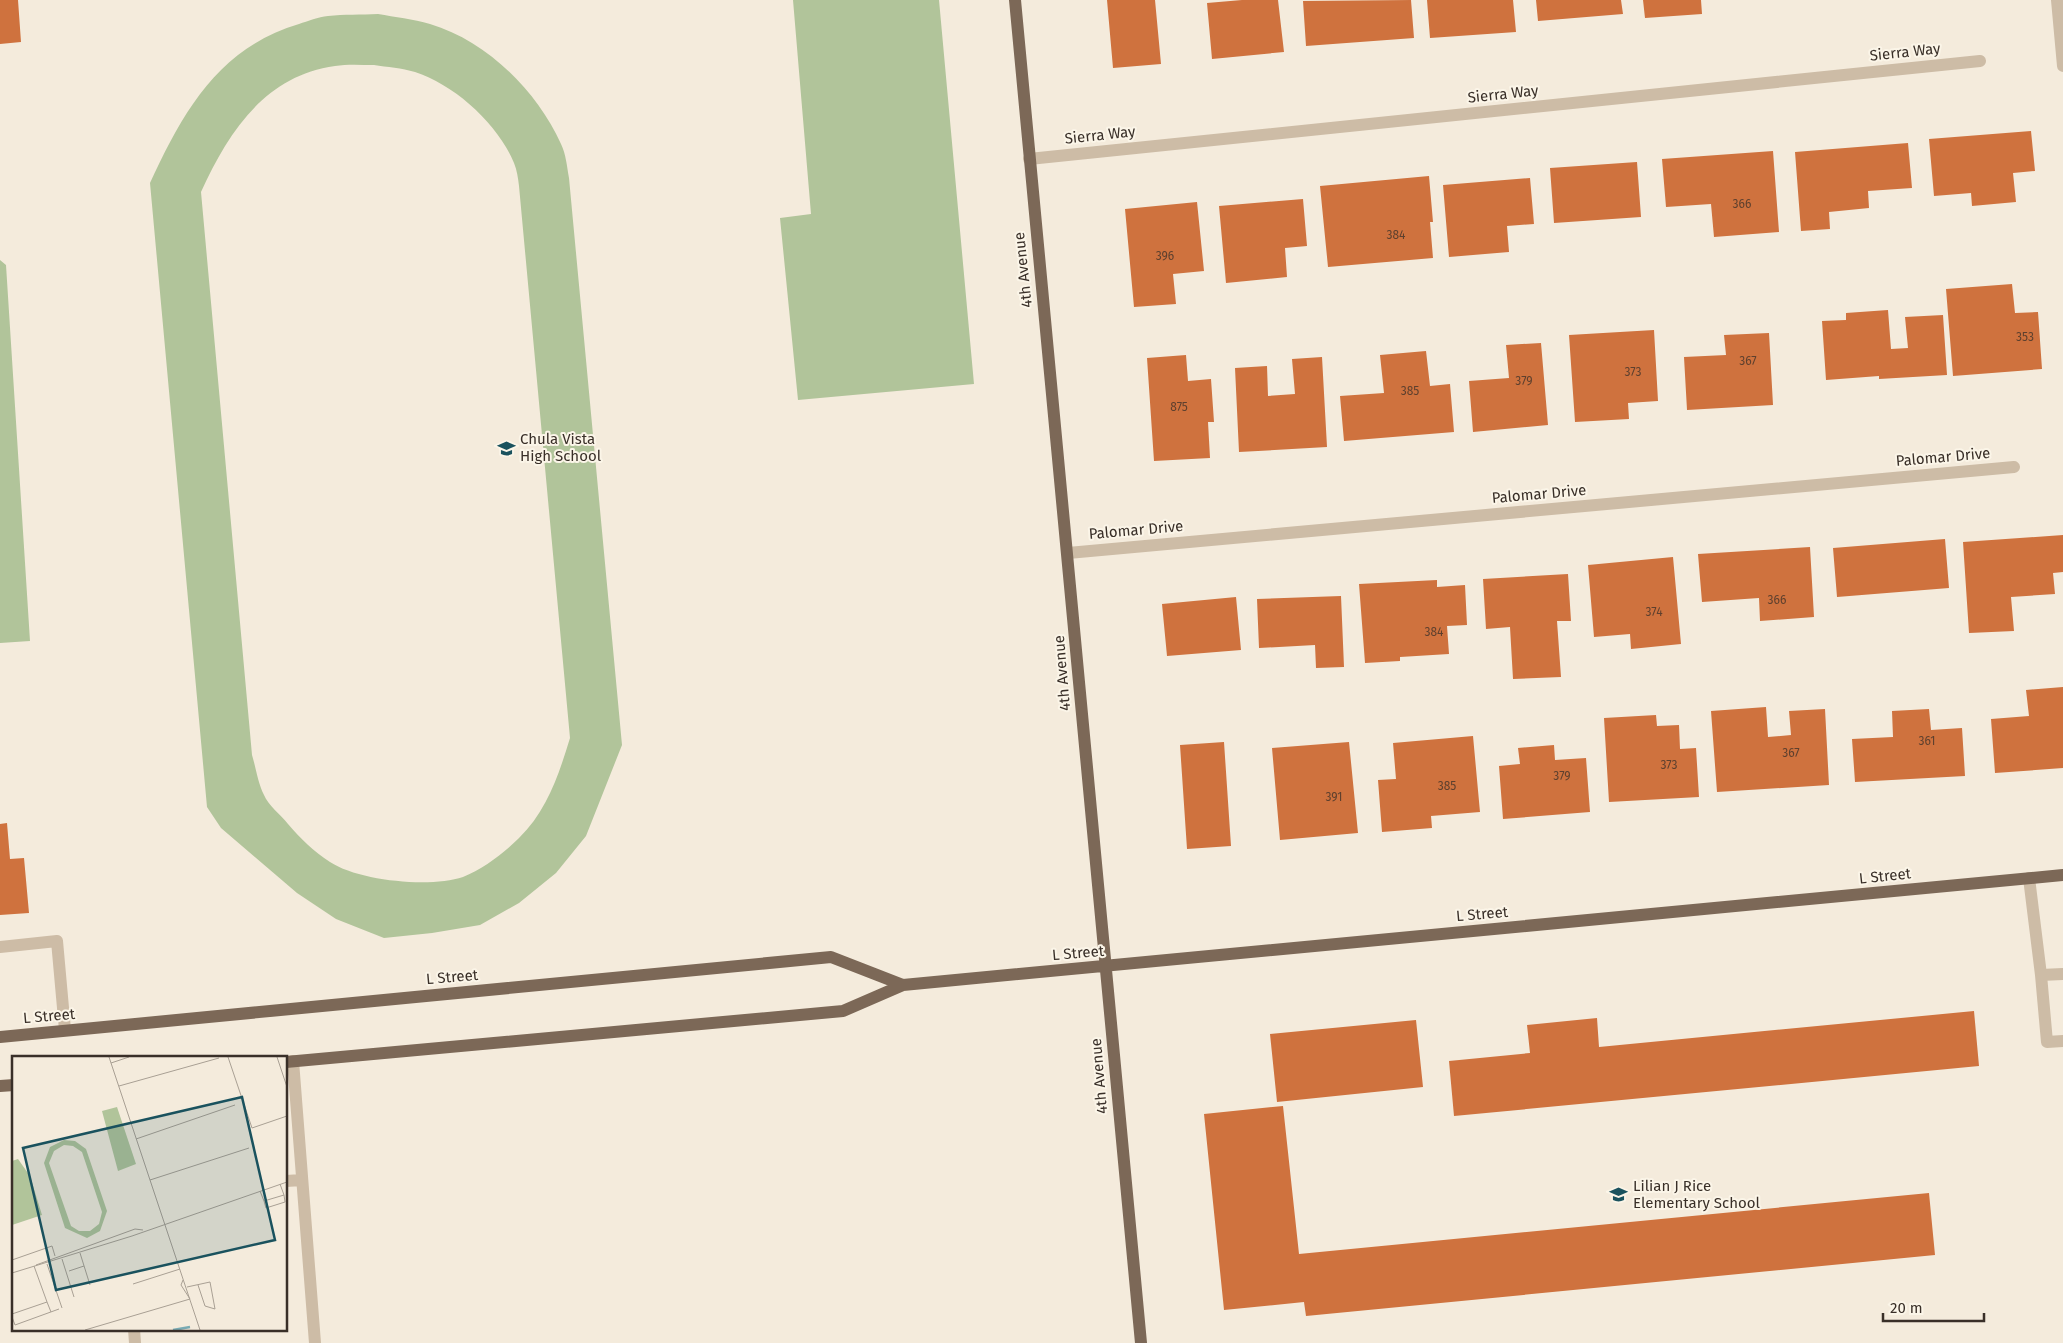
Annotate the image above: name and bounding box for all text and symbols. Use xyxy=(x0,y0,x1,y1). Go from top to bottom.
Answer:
street label: Sierra Way xyxy=(1869,39,1942,65)
street label: Sierra Way xyxy=(1467,81,1540,107)
street label: Sierra Way xyxy=(1064,122,1137,148)
house number: 366 xyxy=(1733,197,1751,211)
house number: 384 xyxy=(1387,228,1406,242)
street label: 4th Avenue xyxy=(1010,231,1036,309)
house number: 396 xyxy=(1156,249,1174,263)
house number: 353 xyxy=(2016,330,2034,344)
house number: 367 xyxy=(1739,354,1757,368)
house number: 373 xyxy=(1624,365,1642,379)
house number: 379 xyxy=(1515,374,1533,388)
house number: 385 xyxy=(1401,384,1419,398)
house number: 875 xyxy=(1170,400,1188,414)
place label: Chula Vista High School xyxy=(520,430,602,465)
school or university icon: Chula Vista High School xyxy=(496,438,516,458)
street label: Palomar Drive xyxy=(1895,444,1991,470)
street label: Palomar Drive xyxy=(1491,481,1587,507)
street label: Palomar Drive xyxy=(1088,517,1184,543)
house number: 366 xyxy=(1768,593,1786,607)
house number: 374 xyxy=(1645,605,1663,619)
house number: 384 xyxy=(1425,625,1444,639)
street label: 4th Avenue xyxy=(1050,634,1074,712)
house number: 361 xyxy=(1919,734,1936,748)
house number: 367 xyxy=(1782,746,1800,760)
house number: 373 xyxy=(1660,758,1678,772)
house number: 379 xyxy=(1553,769,1571,783)
house number: 385 xyxy=(1438,779,1456,793)
house number: 391 xyxy=(1325,790,1343,804)
street label: L Street xyxy=(1858,864,1912,888)
street label: L Street xyxy=(1455,903,1509,925)
street label: L Street xyxy=(1051,942,1105,964)
street label: L Street xyxy=(425,966,479,988)
street label: L Street xyxy=(22,1005,76,1027)
street label: 4th Avenue xyxy=(1087,1037,1111,1115)
inset map xyxy=(12,1056,288,1330)
place label: Lilian J Rice Elementary School xyxy=(1633,1177,1761,1212)
school or university icon: Lilian J Rice Elementary School xyxy=(1609,1185,1629,1205)
scale bar xyxy=(1883,1290,1984,1322)
text: 20 m xyxy=(1890,1299,1923,1317)

